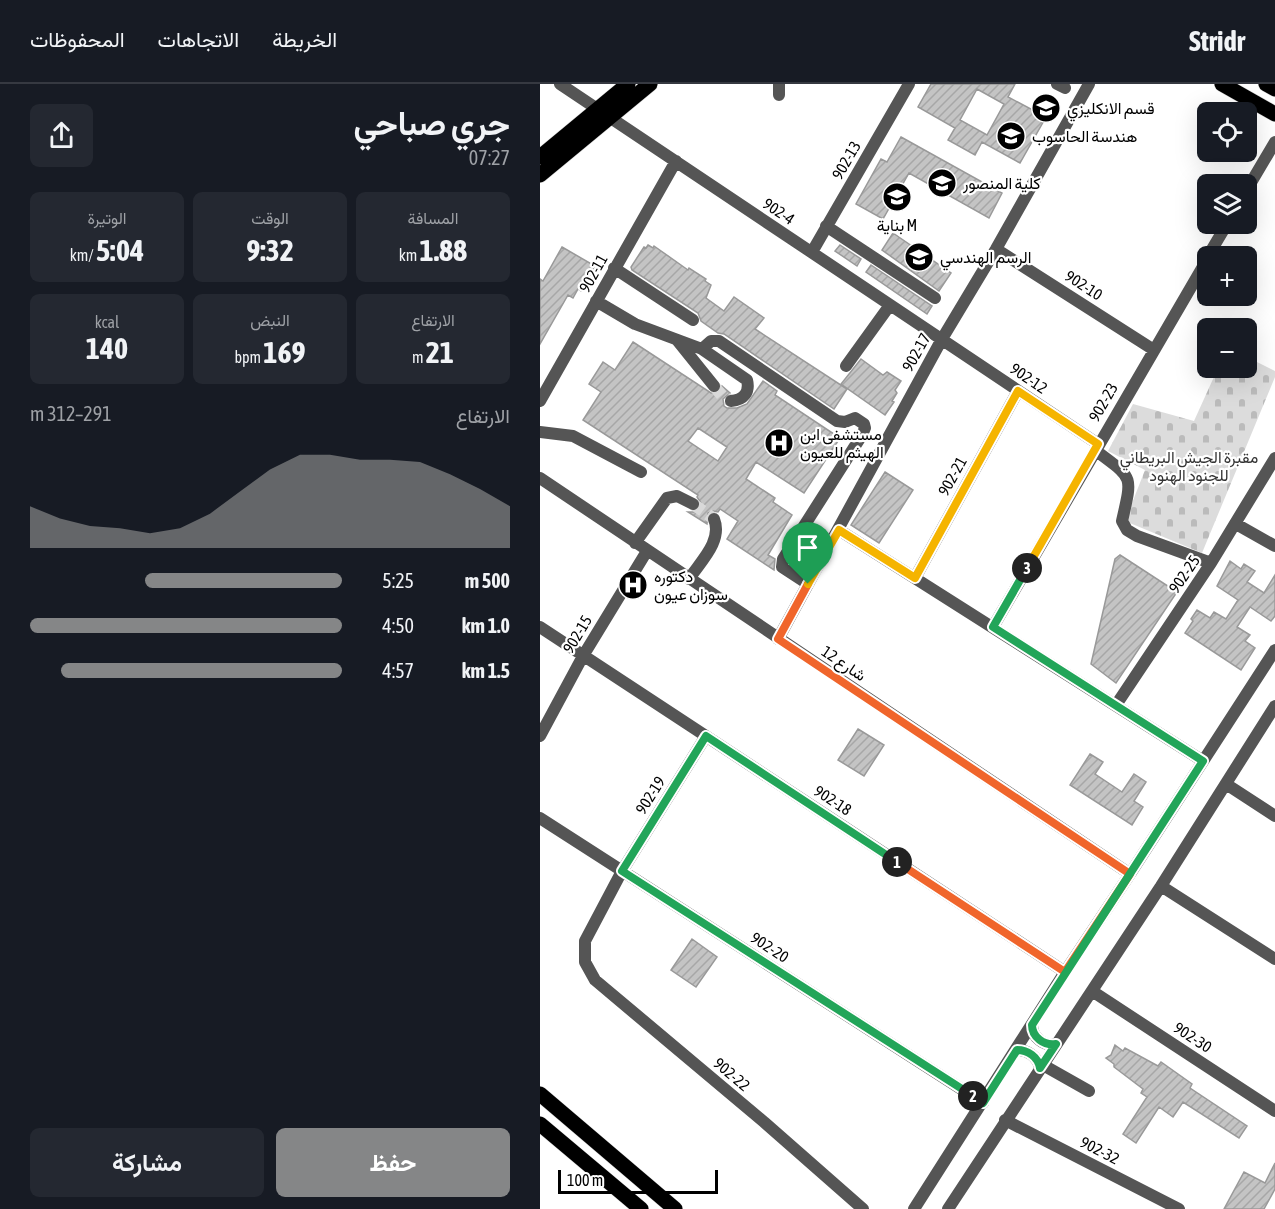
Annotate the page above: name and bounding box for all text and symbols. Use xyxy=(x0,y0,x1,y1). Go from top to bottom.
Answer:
text: Stridr xyxy=(1189,25,1245,57)
text: المحفوظات xyxy=(30,27,125,51)
text: الاتجاهات xyxy=(158,27,239,51)
text: الخريطة xyxy=(272,27,337,51)
school or university icon: قسم الانكليزي xyxy=(1030,92,1062,124)
place label: قسم الانكليزي xyxy=(1067,99,1155,122)
map controls xyxy=(1197,102,1257,378)
button: locate xyxy=(1197,102,1257,162)
button: share xyxy=(30,104,93,167)
text: جري صباحي xyxy=(354,104,510,142)
school or university icon: هندسة الحاسوب xyxy=(995,120,1027,152)
place label: هندسة الحاسوب xyxy=(1032,127,1137,147)
street label: 902-13 xyxy=(828,138,864,182)
text: 07:27 xyxy=(469,146,510,169)
school or university icon: كلية المنصور xyxy=(926,167,958,199)
place label: كلية المنصور xyxy=(962,174,1041,194)
button: layers xyxy=(1197,174,1257,234)
school or university icon: بناية M xyxy=(881,181,913,213)
street label: 902-4 xyxy=(760,194,798,228)
text: الوتيرة xyxy=(87,209,127,227)
text: الوقت xyxy=(251,209,289,227)
text: المسافة xyxy=(408,209,458,227)
place label: بناية M xyxy=(877,216,917,235)
text: 5:04 xyxy=(96,233,144,267)
text: 9:32 xyxy=(246,233,294,267)
text: 1.88 xyxy=(420,233,467,267)
school or university icon: الرسم الهندسي xyxy=(903,241,935,273)
text: /km xyxy=(70,246,96,264)
text: km xyxy=(399,246,420,264)
button: + xyxy=(1197,246,1257,306)
place label: الرسم الهندسي xyxy=(940,248,1031,271)
street label: 902-11 xyxy=(575,251,611,295)
street label: 902-10 xyxy=(1062,266,1106,304)
text: النبض xyxy=(250,311,290,329)
text: الارتفاع xyxy=(411,311,455,329)
text: kcal xyxy=(95,313,119,331)
button: − xyxy=(1197,318,1257,378)
street label: 902-17 xyxy=(898,330,934,374)
text: 140 xyxy=(86,331,128,365)
text: 169 xyxy=(263,335,306,369)
text: 21 xyxy=(426,335,454,369)
text: bpm xyxy=(234,348,263,366)
text: m xyxy=(412,348,426,366)
street label: 902-12 xyxy=(1007,359,1051,397)
street label: 902-23 xyxy=(1085,379,1121,425)
text: 291–312 m xyxy=(30,402,112,425)
text: الارتفاع xyxy=(456,404,510,427)
place label: مستشفى ابن الهيثم للعيون xyxy=(800,425,884,463)
hospital icon: مستشفى ابن الهيثم للعيون xyxy=(763,427,795,459)
park label: مقبرة الجيش البريطاني للجنود الهنود xyxy=(1120,448,1258,486)
street label: 902-21 xyxy=(934,453,970,499)
pin xyxy=(782,522,833,584)
icon: arrive xyxy=(791,531,824,564)
street label: 902-25 xyxy=(1165,552,1203,596)
pin: 3 xyxy=(1012,553,1042,583)
text: 3 xyxy=(1023,559,1031,577)
place label: دكتوره سوزان عيون xyxy=(654,567,728,605)
text: 5:25 xyxy=(382,569,414,592)
text: 500 m xyxy=(465,569,510,592)
hospital icon: دكتوره سوزان عيون xyxy=(617,569,649,601)
street label: 902-15 xyxy=(559,612,595,656)
text: 4:50 xyxy=(382,614,414,637)
text: 1.0 km xyxy=(462,614,510,637)
street label: شارع 12 xyxy=(817,642,870,687)
text: 4:57 xyxy=(382,659,414,682)
text: 1.5 km xyxy=(462,659,510,682)
street label: 902-19 xyxy=(632,773,668,817)
street label: 902-18 xyxy=(811,781,855,819)
pin: 1 xyxy=(882,847,912,877)
text: 1 xyxy=(893,853,901,871)
street label: 902-20 xyxy=(748,928,792,966)
street label: 902-30 xyxy=(1171,1018,1215,1056)
street label: 902-22 xyxy=(710,1054,754,1094)
pin: 2 xyxy=(958,1081,988,1111)
text: 2 xyxy=(969,1087,977,1105)
button: مشاركة xyxy=(30,1128,264,1197)
button: حفظ xyxy=(276,1128,510,1197)
street label: 902-32 xyxy=(1077,1133,1123,1167)
scale bar xyxy=(558,1167,718,1194)
text: 100 m xyxy=(567,1171,603,1189)

